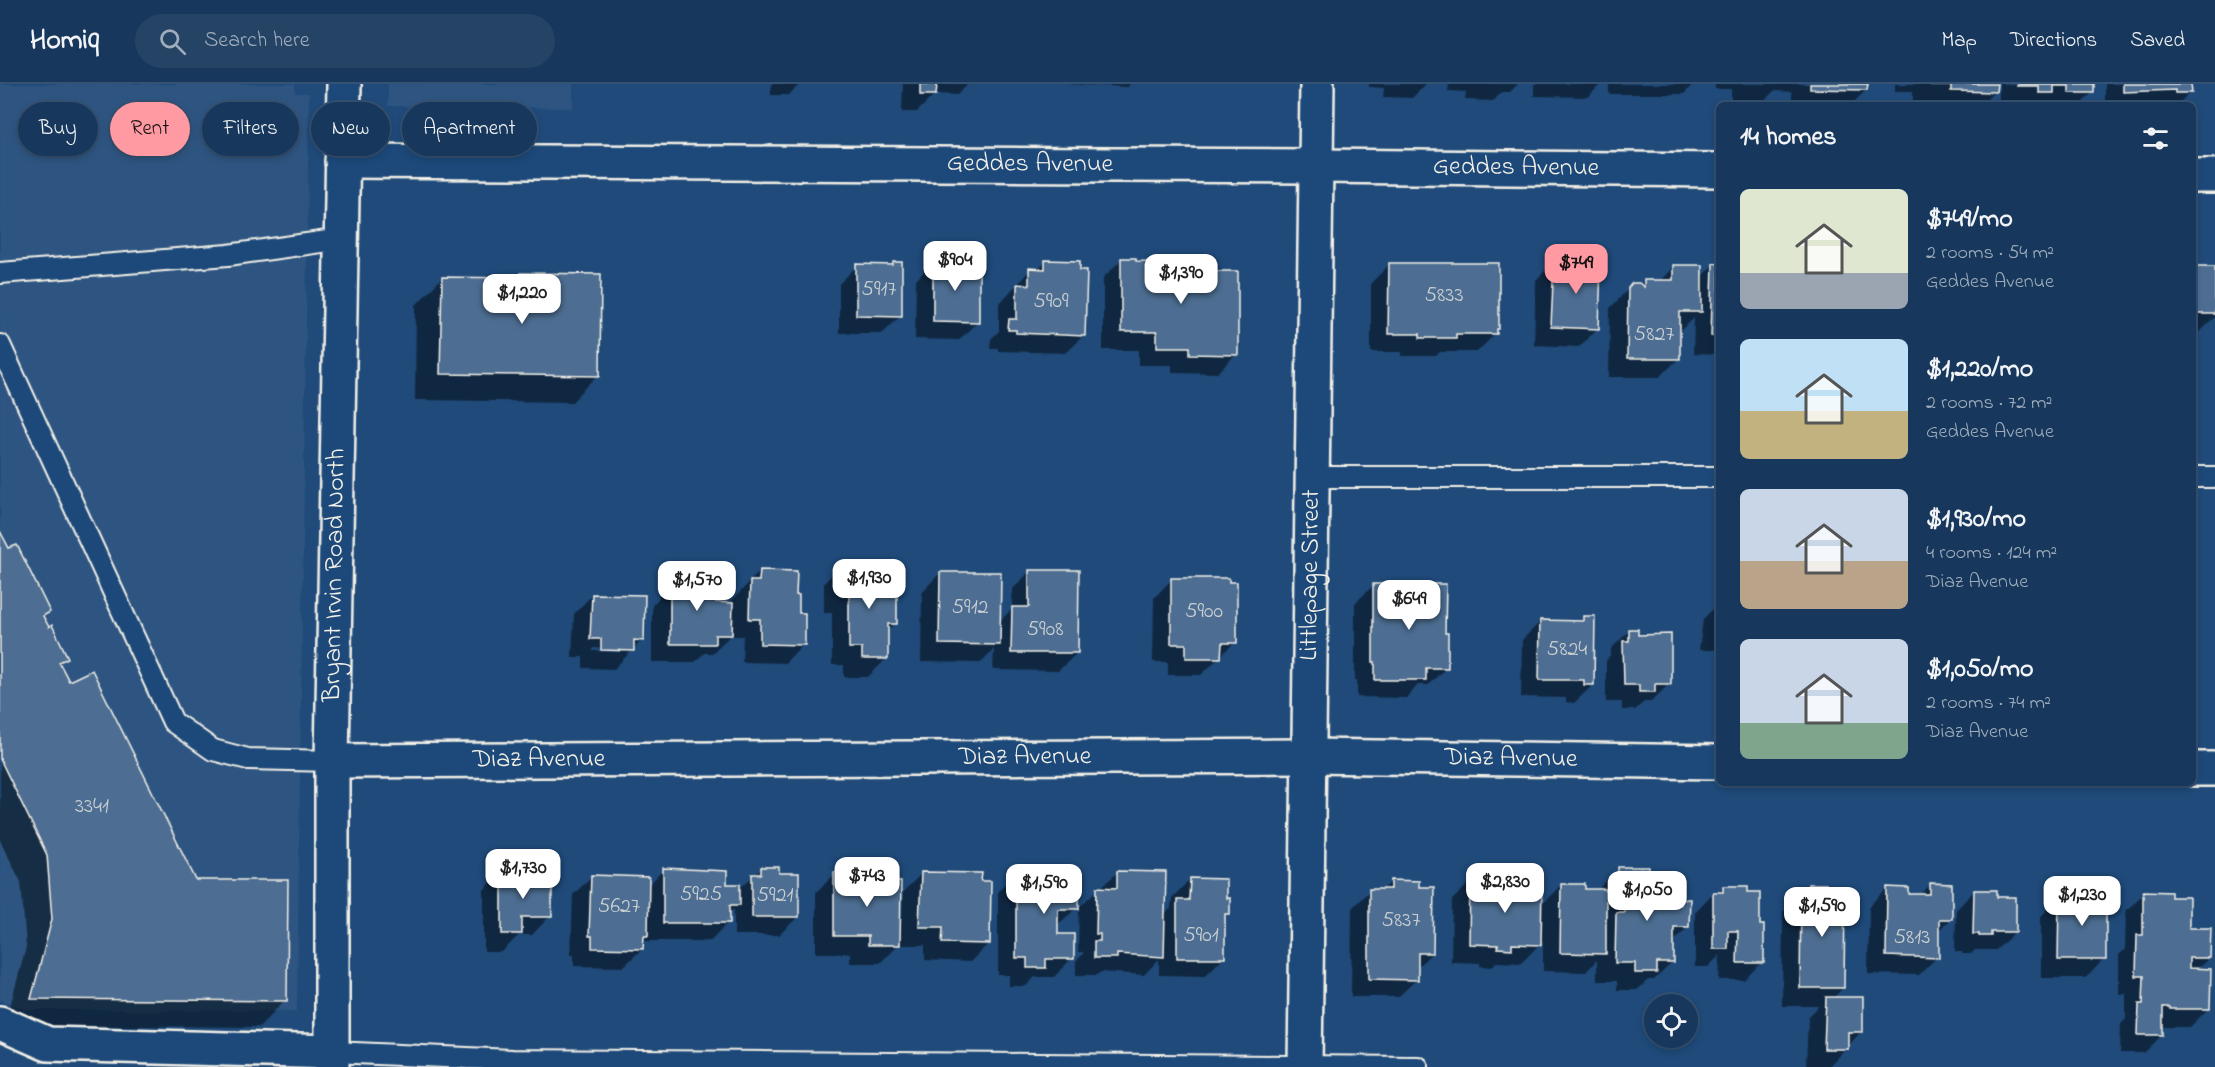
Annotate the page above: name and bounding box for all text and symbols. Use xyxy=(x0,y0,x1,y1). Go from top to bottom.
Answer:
search box xyxy=(135,14,555,68)
text: Homiq xyxy=(30,21,99,62)
icon: search xyxy=(156,25,189,58)
text: Search here xyxy=(204,25,310,57)
text: Map xyxy=(1941,26,1977,56)
text: Directions xyxy=(2010,26,2097,56)
text: Saved xyxy=(2130,26,2185,56)
chip: Buy xyxy=(18,102,98,156)
chip: Rent xyxy=(110,102,190,156)
chip: Filters xyxy=(202,102,299,156)
chip: New xyxy=(311,102,390,156)
chip: Apartment xyxy=(402,102,537,156)
text: 14 homes xyxy=(1740,119,1836,157)
icon: filters xyxy=(2139,122,2172,155)
street label: Geddes Avenue xyxy=(947,145,1114,184)
street label: Geddes Avenue xyxy=(1433,148,1600,188)
text: $749/mo xyxy=(1926,201,2013,239)
icon: home xyxy=(1788,213,1860,285)
text: 2 rooms · 54 m² xyxy=(1926,239,2054,268)
pin: $904 xyxy=(919,241,991,292)
pin: $749 xyxy=(1540,244,1612,295)
text: $904 xyxy=(938,246,973,275)
text: $749 xyxy=(1559,249,1593,278)
pin: $1,390 xyxy=(1132,254,1230,305)
text: $1,390 xyxy=(1159,259,1203,288)
text: Geddes Avenue xyxy=(1926,268,2054,297)
pin: $1,220 xyxy=(473,274,571,325)
house number: 5917 xyxy=(861,274,897,306)
text: $1,220 xyxy=(497,279,547,308)
house number: 5833 xyxy=(1424,280,1464,312)
house number: 5909 xyxy=(1033,286,1069,318)
house number: 5827 xyxy=(1634,319,1674,351)
text: $1,220/mo xyxy=(1926,351,2033,389)
icon: home xyxy=(1788,363,1860,435)
text: 2 rooms · 72 m² xyxy=(1926,389,2053,418)
text: Geddes Avenue xyxy=(1926,418,2054,447)
street label: Bryant Irvin Road North xyxy=(314,448,357,703)
street label: Littlepage Street xyxy=(1291,489,1331,661)
text: $1,930/mo xyxy=(1926,501,2026,539)
icon: home xyxy=(1788,513,1860,585)
text: 4 rooms · 124 m² xyxy=(1926,539,2057,568)
pin: $1,930 xyxy=(820,559,918,610)
pin: $1,570 xyxy=(648,561,746,612)
text: $1,930 xyxy=(847,564,891,593)
text: $1,570 xyxy=(672,566,722,595)
text: Diaz Avenue xyxy=(1926,568,2028,597)
pin: $649 xyxy=(1373,580,1445,631)
text: $649 xyxy=(1391,585,1427,614)
house number: 5912 xyxy=(951,592,989,624)
house number: 5900 xyxy=(1185,596,1223,628)
house number: 5908 xyxy=(1027,614,1063,646)
house number: 5824 xyxy=(1547,634,1587,666)
text: $1,050/mo xyxy=(1926,651,2034,689)
icon: home xyxy=(1788,663,1860,735)
text: 2 rooms · 74 m² xyxy=(1926,689,2051,718)
text: Diaz Avenue xyxy=(1926,718,2028,747)
street label: Diaz Avenue xyxy=(957,738,1092,777)
street label: Diaz Avenue xyxy=(1443,739,1578,779)
street label: Diaz Avenue xyxy=(471,741,606,779)
house number: 3341 xyxy=(75,791,109,823)
pin: $1,730 xyxy=(474,849,572,900)
text: $1,730 xyxy=(499,854,547,883)
pin: $743 xyxy=(831,857,903,908)
text: $743 xyxy=(849,862,885,891)
pin: $2,830 xyxy=(1456,863,1554,914)
pin: $1,590 xyxy=(995,864,1093,915)
text: $2,830 xyxy=(1480,868,1530,897)
text: $1,590 xyxy=(1020,869,1068,898)
pin: $1,050 xyxy=(1598,871,1696,922)
text: $1,050 xyxy=(1622,876,1672,905)
pin: $1,230 xyxy=(2033,876,2131,927)
house number: 5925 xyxy=(680,879,722,911)
house number: 5921 xyxy=(756,880,794,912)
text: $1,230 xyxy=(2058,881,2106,910)
pin: $1,590 xyxy=(1773,887,1871,938)
house number: 5627 xyxy=(598,891,640,923)
text: $1,590 xyxy=(1798,892,1846,921)
house number: 5837 xyxy=(1382,905,1420,937)
house number: 5901 xyxy=(1183,920,1219,952)
house number: 5813 xyxy=(1894,922,1930,954)
map controls xyxy=(1644,994,1698,1048)
button: locate xyxy=(1644,994,1698,1048)

